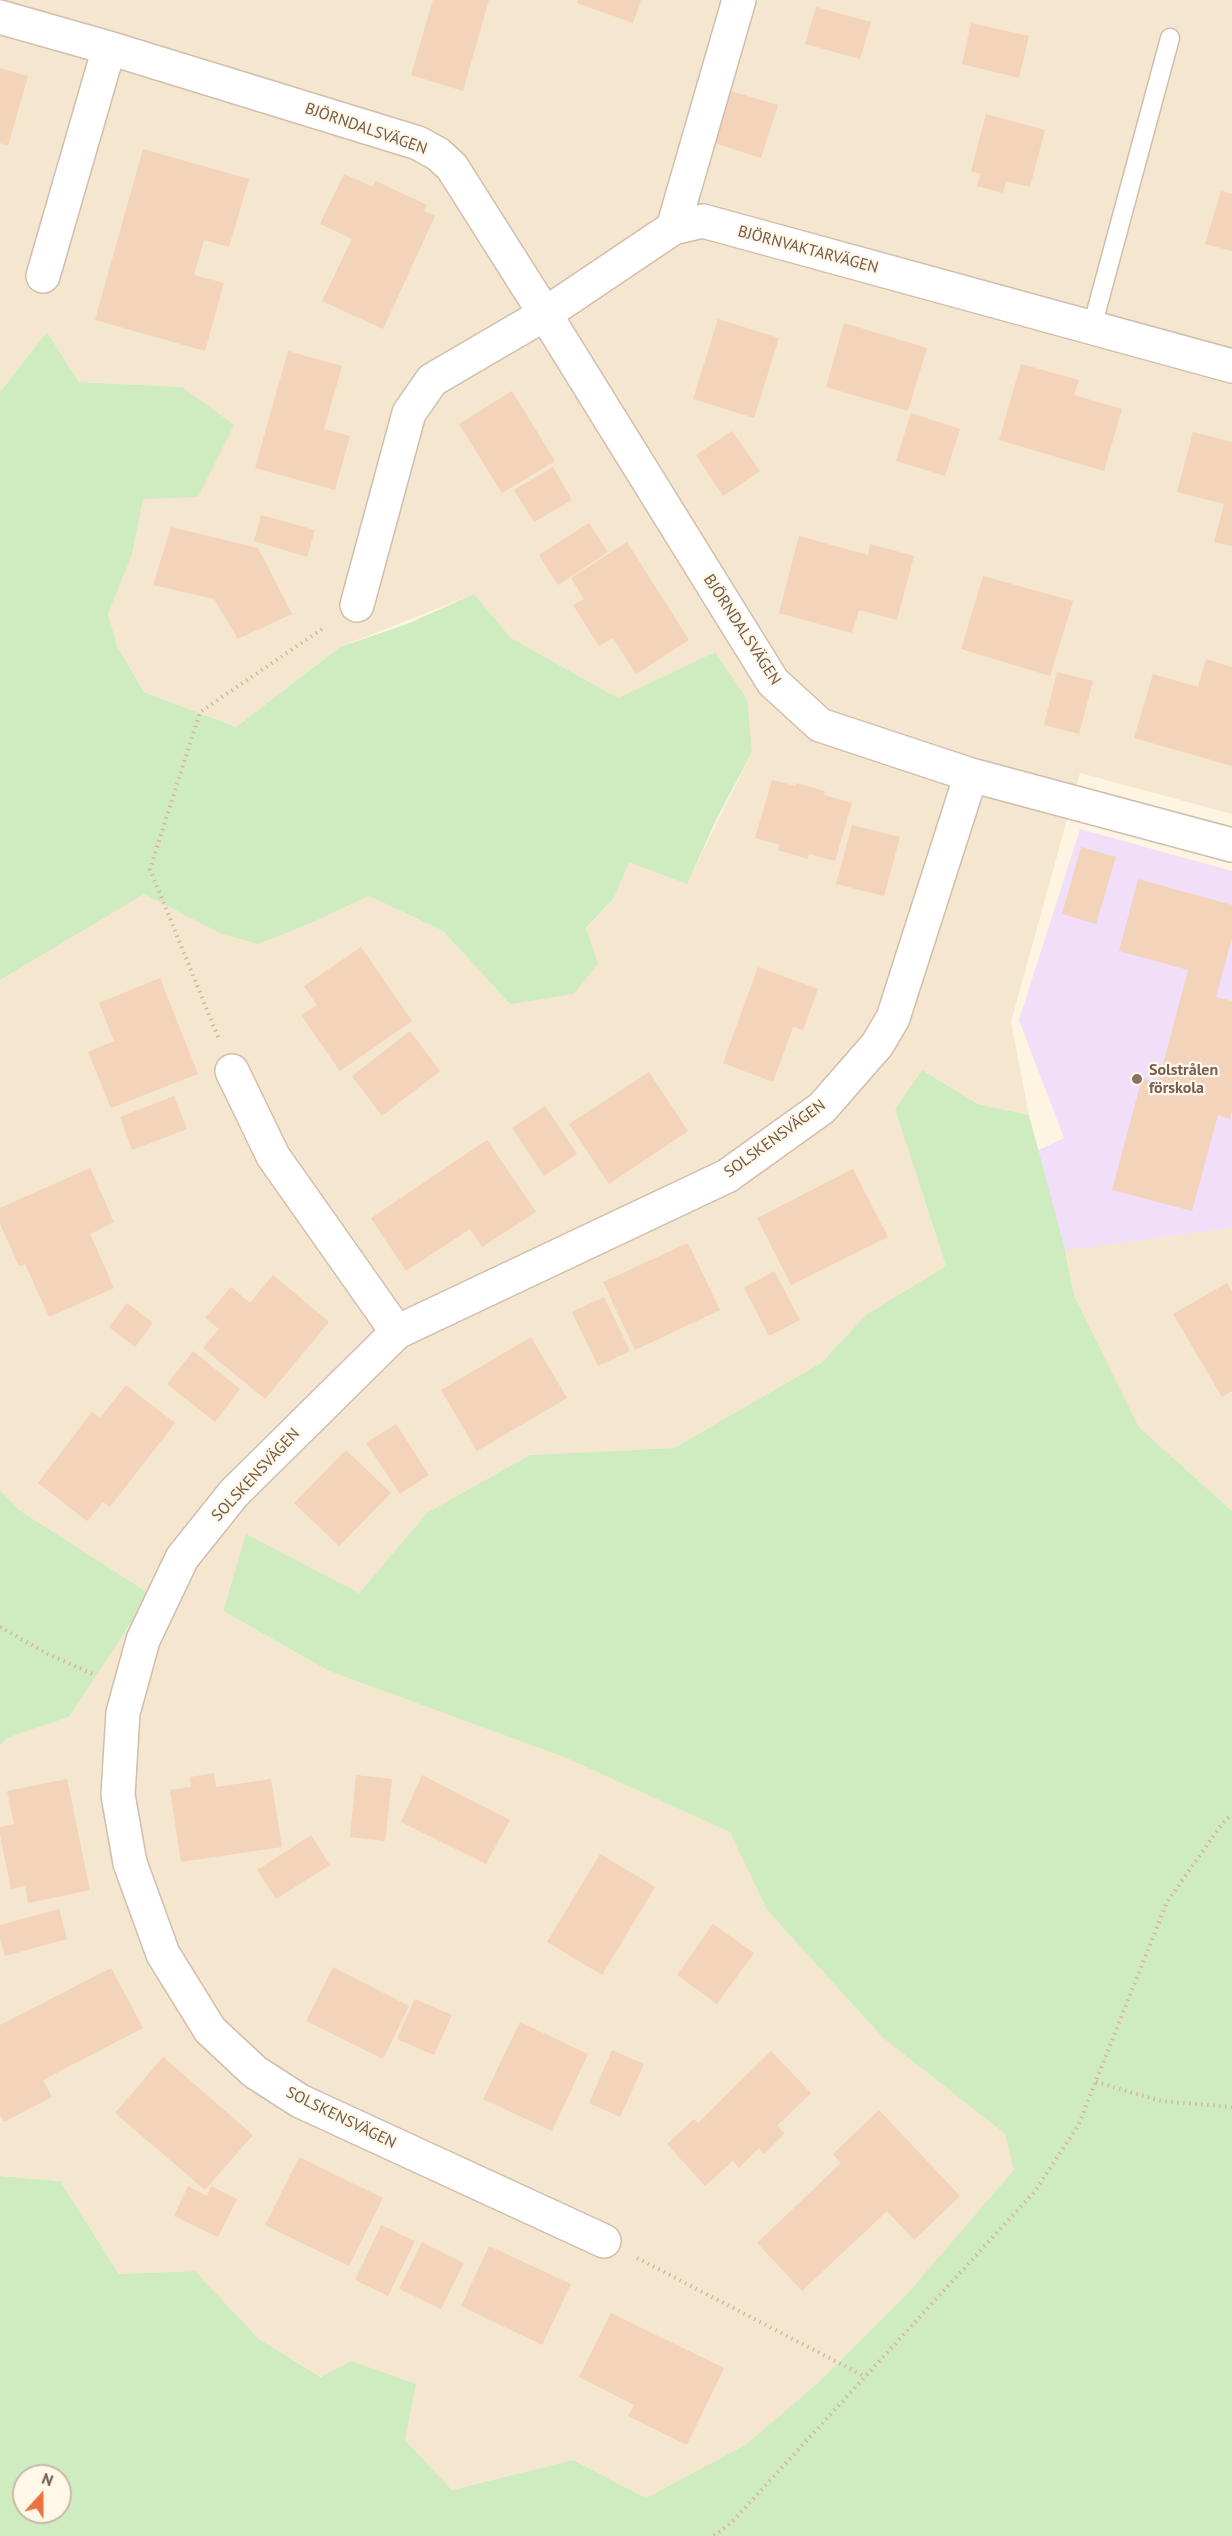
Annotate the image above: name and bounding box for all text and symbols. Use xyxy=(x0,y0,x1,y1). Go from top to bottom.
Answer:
street label: BJÖRNDALSVÄGEN xyxy=(302,99,430,159)
street label: BJÖRNVAKTARVÄGEN xyxy=(736,222,880,278)
street label: BJÖRNDALSVÄGEN xyxy=(699,571,785,689)
place label: Solstrålen förskola xyxy=(1149,1060,1218,1098)
marker: Solstrålen förskola xyxy=(1130,1072,1144,1086)
street label: SOLSKENSVÄGEN xyxy=(721,1096,829,1182)
street label: SOLSKENSVÄGEN xyxy=(208,1424,304,1526)
street label: SOLSKENSVÄGEN xyxy=(283,2083,399,2153)
north arrow xyxy=(12,2464,72,2524)
text: N xyxy=(39,2468,56,2490)

